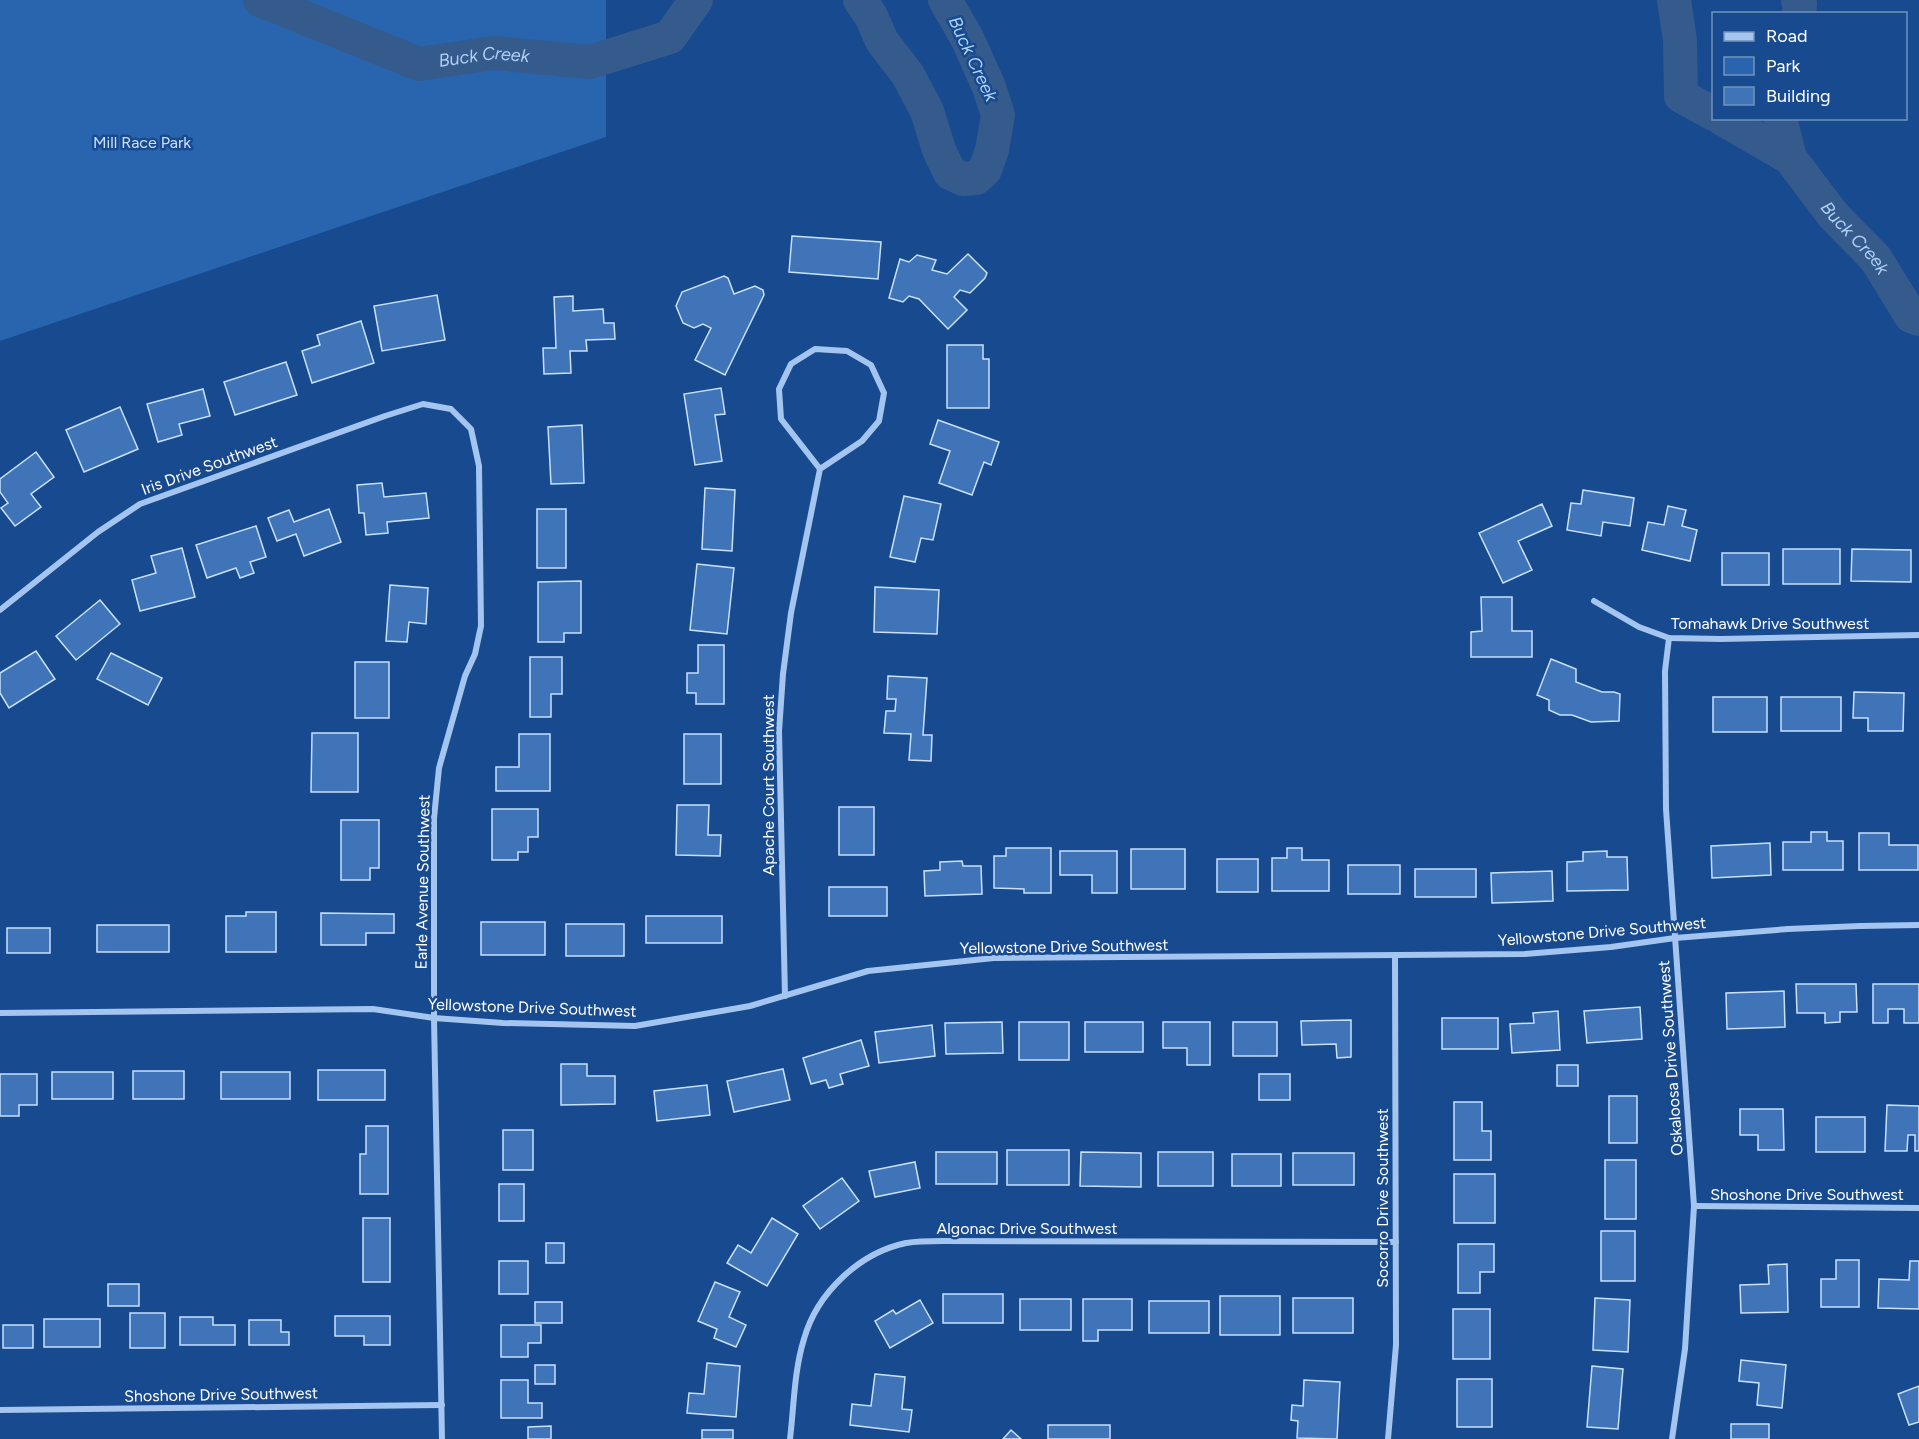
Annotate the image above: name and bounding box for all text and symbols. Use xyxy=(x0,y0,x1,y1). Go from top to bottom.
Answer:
legend xyxy=(1712,12,1907,120)
water label: Buck Creek xyxy=(944,13,1003,106)
text: Road xyxy=(1766,25,1807,47)
water label: Buck Creek xyxy=(437,42,532,72)
text: Park xyxy=(1766,55,1801,77)
text: Building xyxy=(1766,85,1831,107)
park label: Mill Race Park xyxy=(93,133,191,152)
water label: Buck Creek xyxy=(1816,197,1894,280)
street label: Iris Drive Southwest xyxy=(139,432,280,499)
street label: Tomahawk Drive Southwest xyxy=(1671,614,1869,633)
street label: Apache Court Southwest xyxy=(759,694,778,876)
street label: Earle Avenue Southwest xyxy=(411,794,434,970)
street label: Yellowstone Drive Southwest xyxy=(1497,913,1707,950)
street label: Yellowstone Drive Southwest xyxy=(959,935,1169,958)
street label: Oskaloosa Drive Southwest xyxy=(1654,960,1687,1156)
street label: Yellowstone Drive Southwest xyxy=(427,994,637,1021)
street label: Socorro Drive Southwest xyxy=(1373,1108,1392,1288)
street label: Shoshone Drive Southwest xyxy=(1710,1185,1904,1204)
street label: Algonac Drive Southwest xyxy=(936,1219,1118,1238)
street label: Shoshone Drive Southwest xyxy=(124,1383,318,1406)

